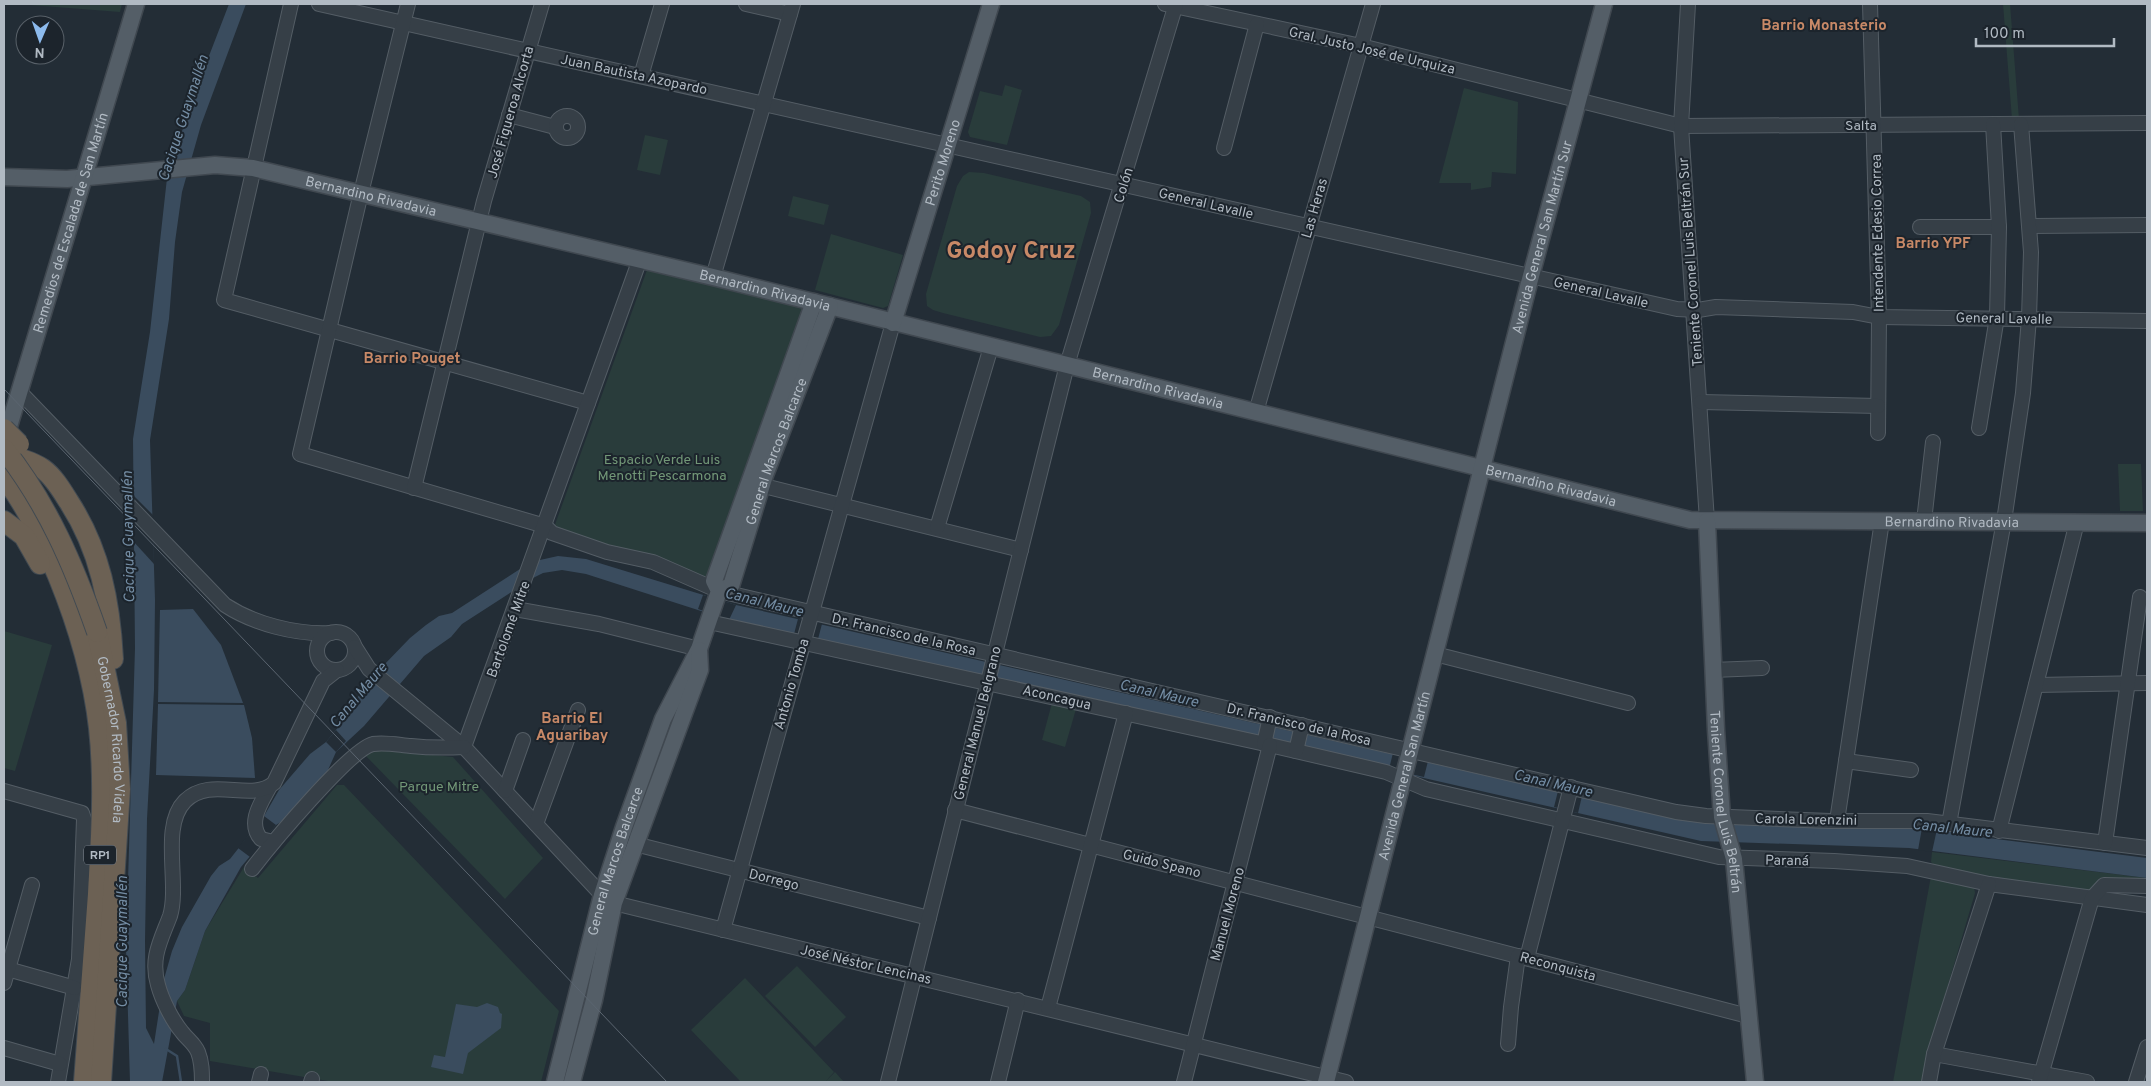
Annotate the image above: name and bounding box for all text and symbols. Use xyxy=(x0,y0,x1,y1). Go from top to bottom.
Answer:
north arrow xyxy=(15,15,65,65)
scale bar xyxy=(1976,15,2114,47)
district label: Barrio Monasterio xyxy=(1761,17,1887,36)
street label: Gral. Justo José de Urquiza xyxy=(1287,24,1457,79)
text: 100 m xyxy=(1984,25,2025,44)
text: N xyxy=(34,43,45,60)
street label: José Figueroa Alcorta xyxy=(484,44,538,180)
street label: Juan Bautista Azopardo xyxy=(559,52,709,99)
water label: Cacique Guaymallén xyxy=(155,53,214,184)
street label: Remedios de Escalada de San Martín xyxy=(30,111,113,336)
street label: Perito Moreno xyxy=(922,117,965,208)
street label: Salta xyxy=(1845,118,1877,135)
street label: Avenida General San Martín Sur xyxy=(1509,138,1577,336)
street label: Intendente Edesio Correa xyxy=(1869,154,1888,312)
street label: Teniente Coronel Luis Beltrán Sur xyxy=(1676,156,1707,367)
street label: Colón xyxy=(1111,166,1138,205)
street label: Bernardino Rivadavia xyxy=(303,174,438,221)
street label: Las Heras xyxy=(1299,176,1332,240)
street label: General Lavalle xyxy=(1157,185,1255,224)
district label: Barrio YPF xyxy=(1895,235,1971,254)
district label: Godoy Cruz xyxy=(946,237,1076,267)
street label: Bernardino Rivadavia xyxy=(697,267,832,316)
street label: General Lavalle xyxy=(1552,274,1650,313)
street label: General Lavalle xyxy=(1955,310,2053,329)
district label: Barrio Pouget xyxy=(364,350,461,369)
street label: Bernardino Rivadavia xyxy=(1090,365,1225,414)
street label: General Marcos Balcarce xyxy=(743,376,812,527)
park label: Espacio Verde Luis Menotti Pescarmona xyxy=(597,452,727,485)
street label: Bernardino Rivadavia xyxy=(1483,462,1618,511)
water label: Cacique Guaymallén xyxy=(119,471,140,603)
street label: Bernardino Rivadavia xyxy=(1884,514,2019,532)
street label: Bartolomé Mitre xyxy=(484,579,535,680)
water label: Canal Maure xyxy=(722,585,805,622)
street label: Dr. Francisco de la Rosa xyxy=(830,611,977,660)
street label: Antonio Tomba xyxy=(771,637,814,732)
street label: General Manuel Belgrano xyxy=(951,644,1006,802)
street label: Gobernador Ricardo Videla xyxy=(92,655,127,824)
water label: Canal Maure xyxy=(326,659,392,733)
water label: Canal Maure xyxy=(1117,676,1200,713)
street label: Aconcagua xyxy=(1021,682,1093,715)
street label: Avenida General San Martín xyxy=(1376,690,1435,863)
street label: Dr. Francisco de la Rosa xyxy=(1225,701,1372,750)
district label: Barrio El Aguaribay xyxy=(536,710,609,746)
street label: Teniente Coronel Luis Beltrán xyxy=(1705,710,1744,894)
water label: Canal Maure xyxy=(1511,766,1594,803)
park label: Parque Mitre xyxy=(399,779,479,796)
street label: General Marcos Balcarce xyxy=(585,785,648,938)
street label: Carola Lorenzini xyxy=(1755,811,1857,830)
water label: Canal Maure xyxy=(1911,816,1993,843)
road number: RP1 xyxy=(84,846,116,864)
street label: Guido Spano xyxy=(1121,847,1203,882)
street label: Paraná xyxy=(1765,853,1809,870)
street label: Dorrego xyxy=(747,866,801,895)
street label: Manuel Moreno xyxy=(1208,866,1249,963)
water label: Cacique Guaymallén xyxy=(114,876,133,1008)
street label: José Néstor Lencinas xyxy=(798,942,933,989)
street label: Reconquista xyxy=(1518,949,1597,986)

